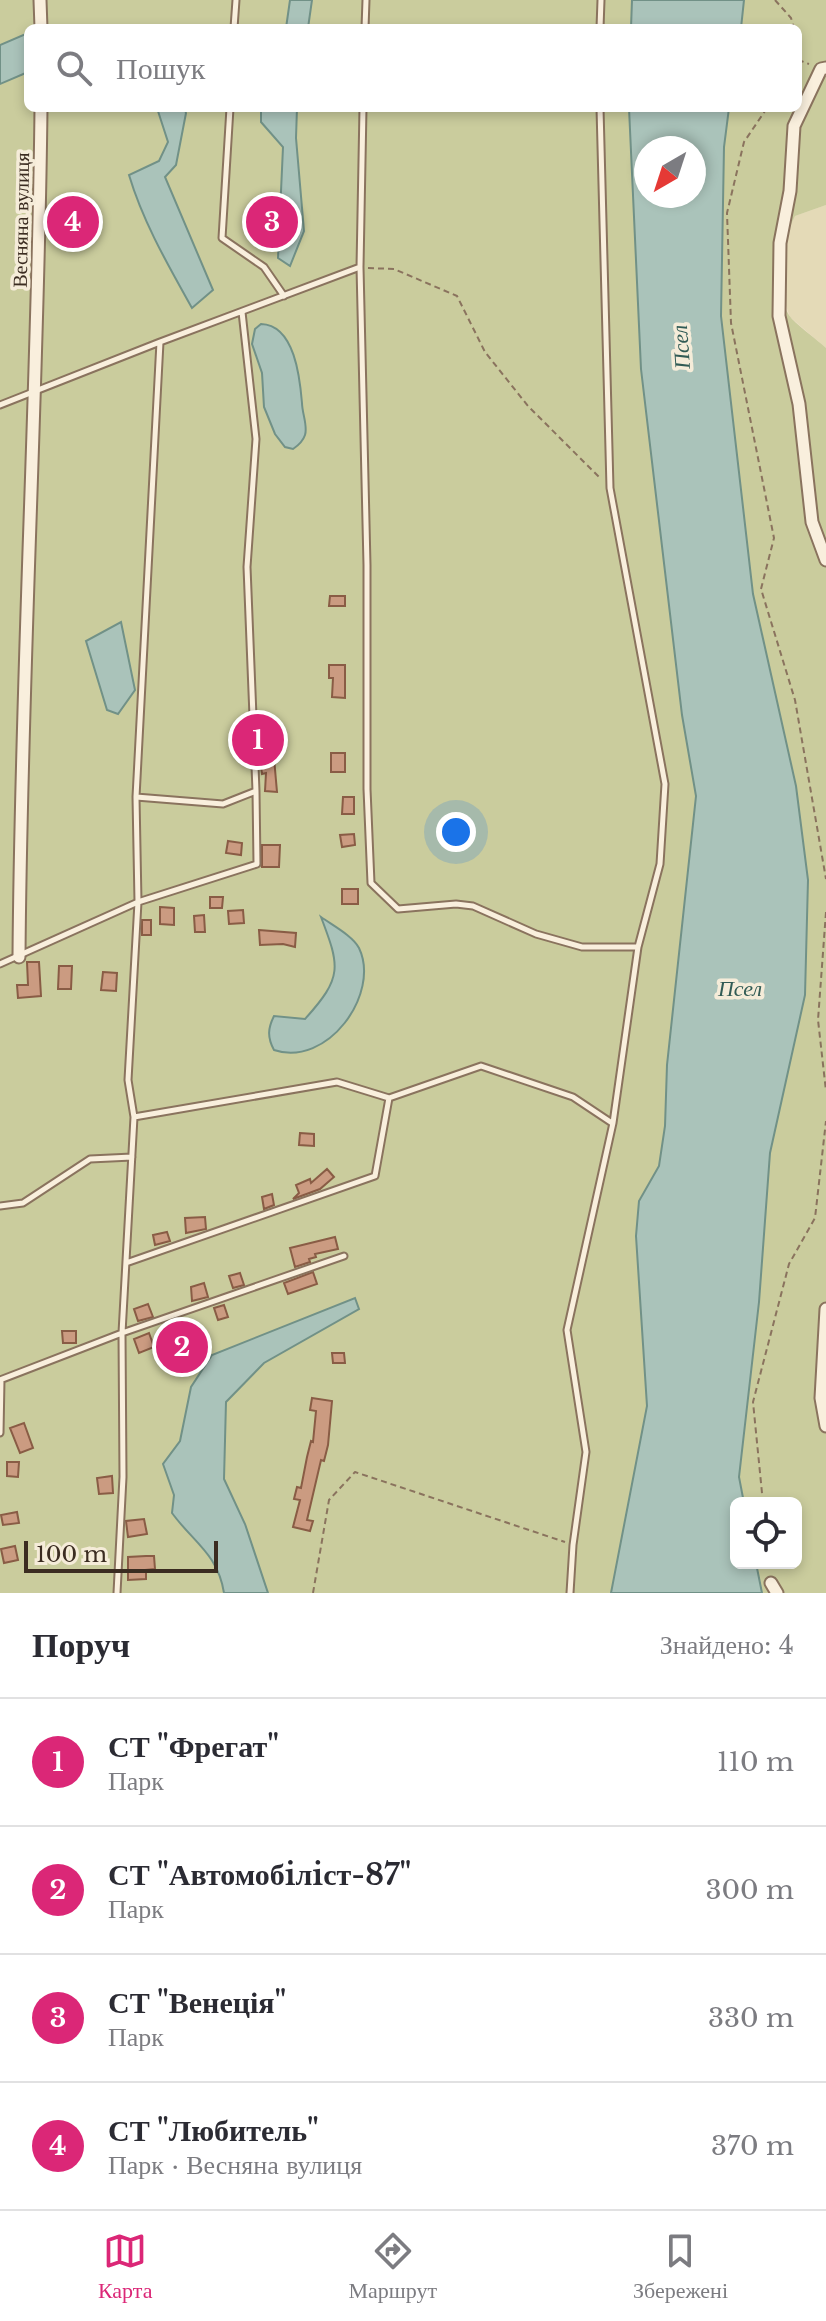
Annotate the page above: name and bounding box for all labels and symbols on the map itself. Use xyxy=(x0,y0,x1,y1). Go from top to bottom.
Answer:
north arrow xyxy=(634,136,706,208)
street label: Весняна вулиця xyxy=(8,152,34,288)
pin: 4 xyxy=(47,192,99,252)
pin: 3 xyxy=(246,192,298,252)
water label: Псел xyxy=(666,324,696,371)
pin: 1 xyxy=(232,710,284,770)
your location xyxy=(436,812,476,852)
water label: Псел xyxy=(717,975,762,1002)
pin: 2 xyxy=(156,1317,208,1377)
scale bar xyxy=(24,1537,218,1573)

